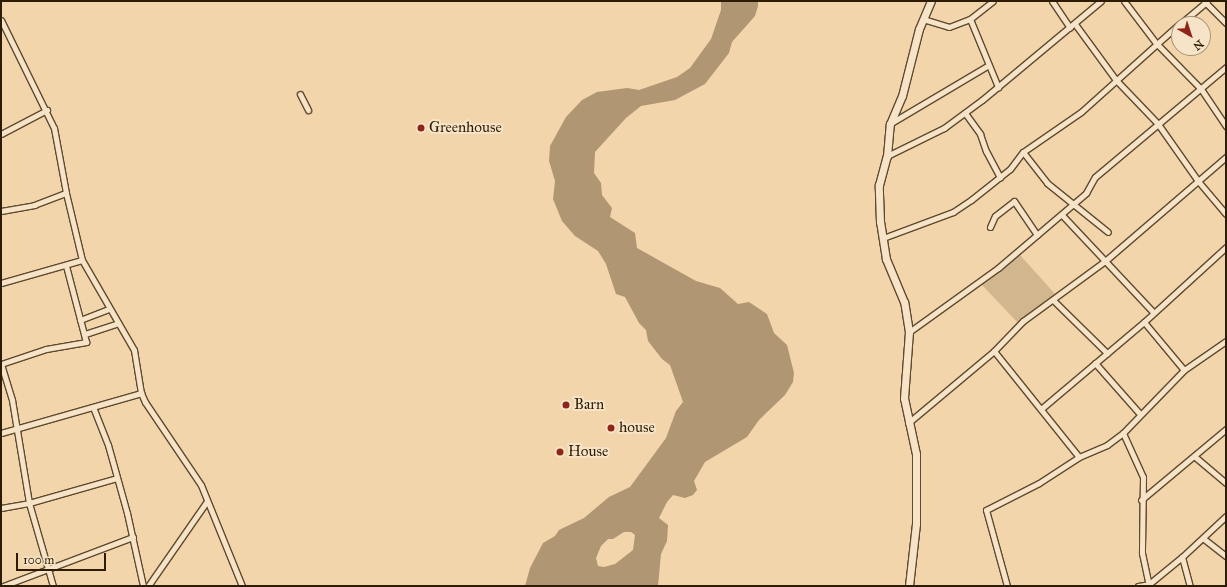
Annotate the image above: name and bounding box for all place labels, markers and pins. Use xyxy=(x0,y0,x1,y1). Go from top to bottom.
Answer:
place label: Greenhouse xyxy=(429,119,502,137)
marker: Greenhouse xyxy=(416,123,426,133)
place label: Barn xyxy=(574,396,604,414)
marker: Barn xyxy=(561,400,571,410)
place label: house xyxy=(619,419,655,437)
marker: house xyxy=(606,423,616,433)
place label: House xyxy=(568,443,608,461)
marker: House xyxy=(555,447,565,457)

